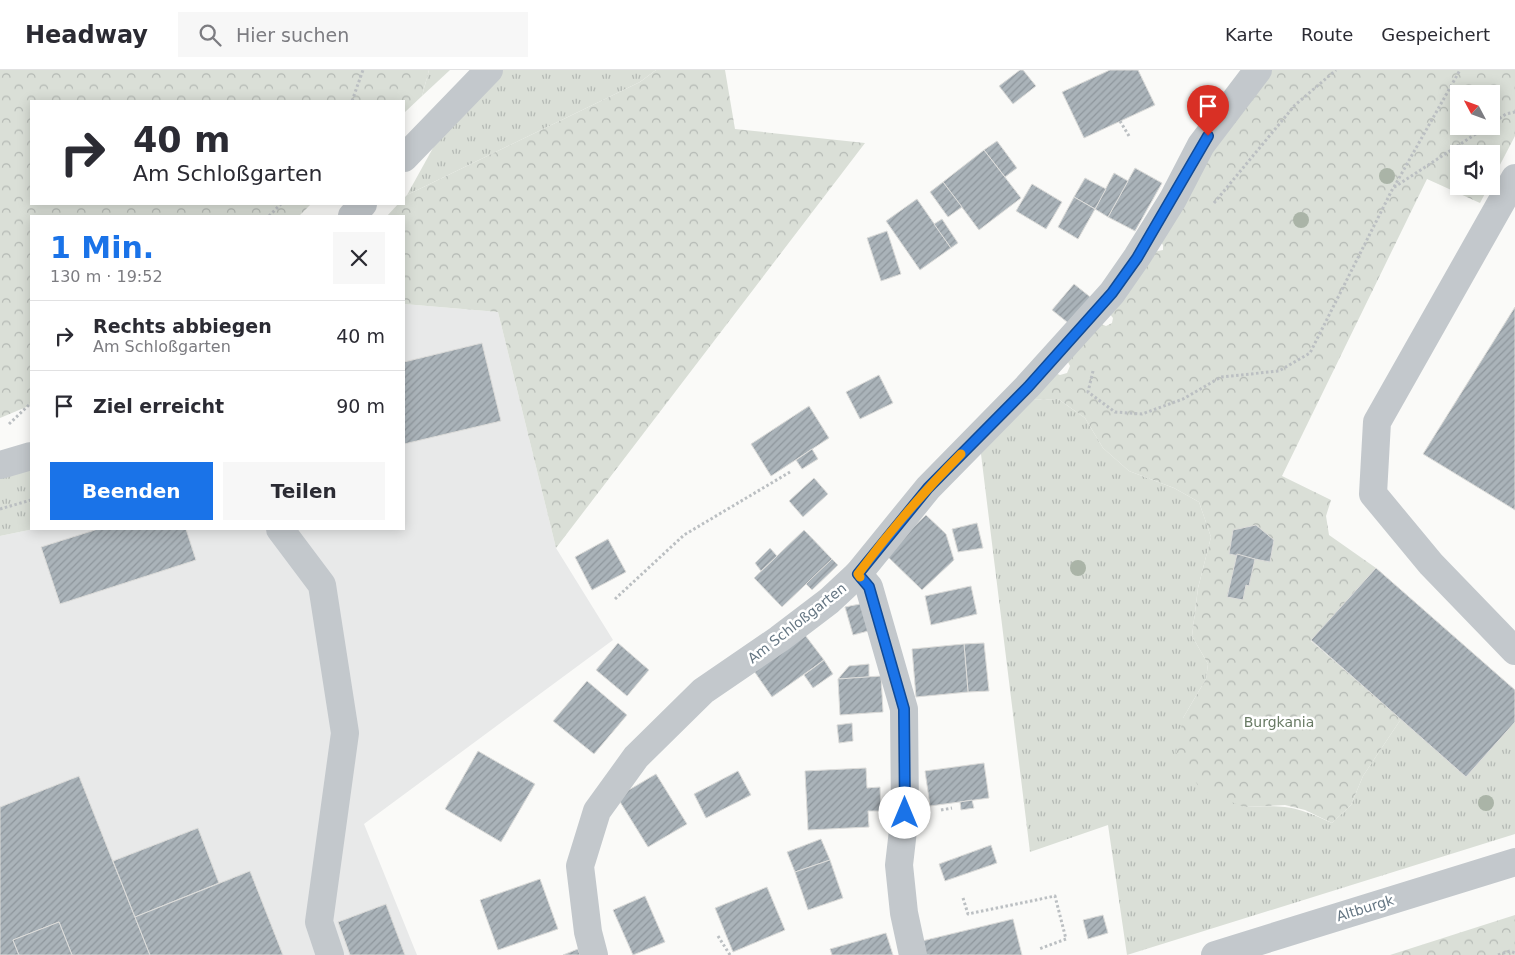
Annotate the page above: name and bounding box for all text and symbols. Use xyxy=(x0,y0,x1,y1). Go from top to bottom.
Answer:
search box xyxy=(178,12,528,57)
text: Headway xyxy=(25,21,148,49)
icon: search xyxy=(196,21,224,49)
text: Hier suchen xyxy=(236,24,349,46)
text: Karte xyxy=(1225,24,1273,45)
text: Route xyxy=(1301,24,1353,45)
text: Gespeichert xyxy=(1381,24,1490,45)
pin xyxy=(1187,85,1229,136)
north arrow xyxy=(1450,85,1500,135)
map controls xyxy=(1450,85,1500,195)
icon: arrive xyxy=(1194,92,1222,120)
icon: right xyxy=(50,120,115,185)
text: 40 m xyxy=(133,120,230,160)
button: sound xyxy=(1450,145,1500,195)
text: Am Schloßgarten xyxy=(133,161,323,186)
text: 1 Min. xyxy=(50,230,154,265)
button: close xyxy=(333,232,385,284)
text: 130 m · 19:52 xyxy=(50,267,163,286)
text: Rechts abbiegen xyxy=(93,315,272,337)
icon: right xyxy=(50,322,78,350)
text: 40 m xyxy=(336,325,385,347)
text: Am Schloßgarten xyxy=(93,337,231,356)
icon: arrive xyxy=(50,392,78,420)
text: Ziel erreicht xyxy=(93,395,224,417)
text: 90 m xyxy=(336,395,385,417)
button: Beenden xyxy=(50,462,213,520)
button: Teilen xyxy=(223,462,385,520)
street label: Am Schloßgarten xyxy=(745,580,849,666)
park label: Burgkania xyxy=(1244,714,1314,730)
position arrow xyxy=(878,786,930,838)
street label: Altburgk xyxy=(1334,891,1397,924)

